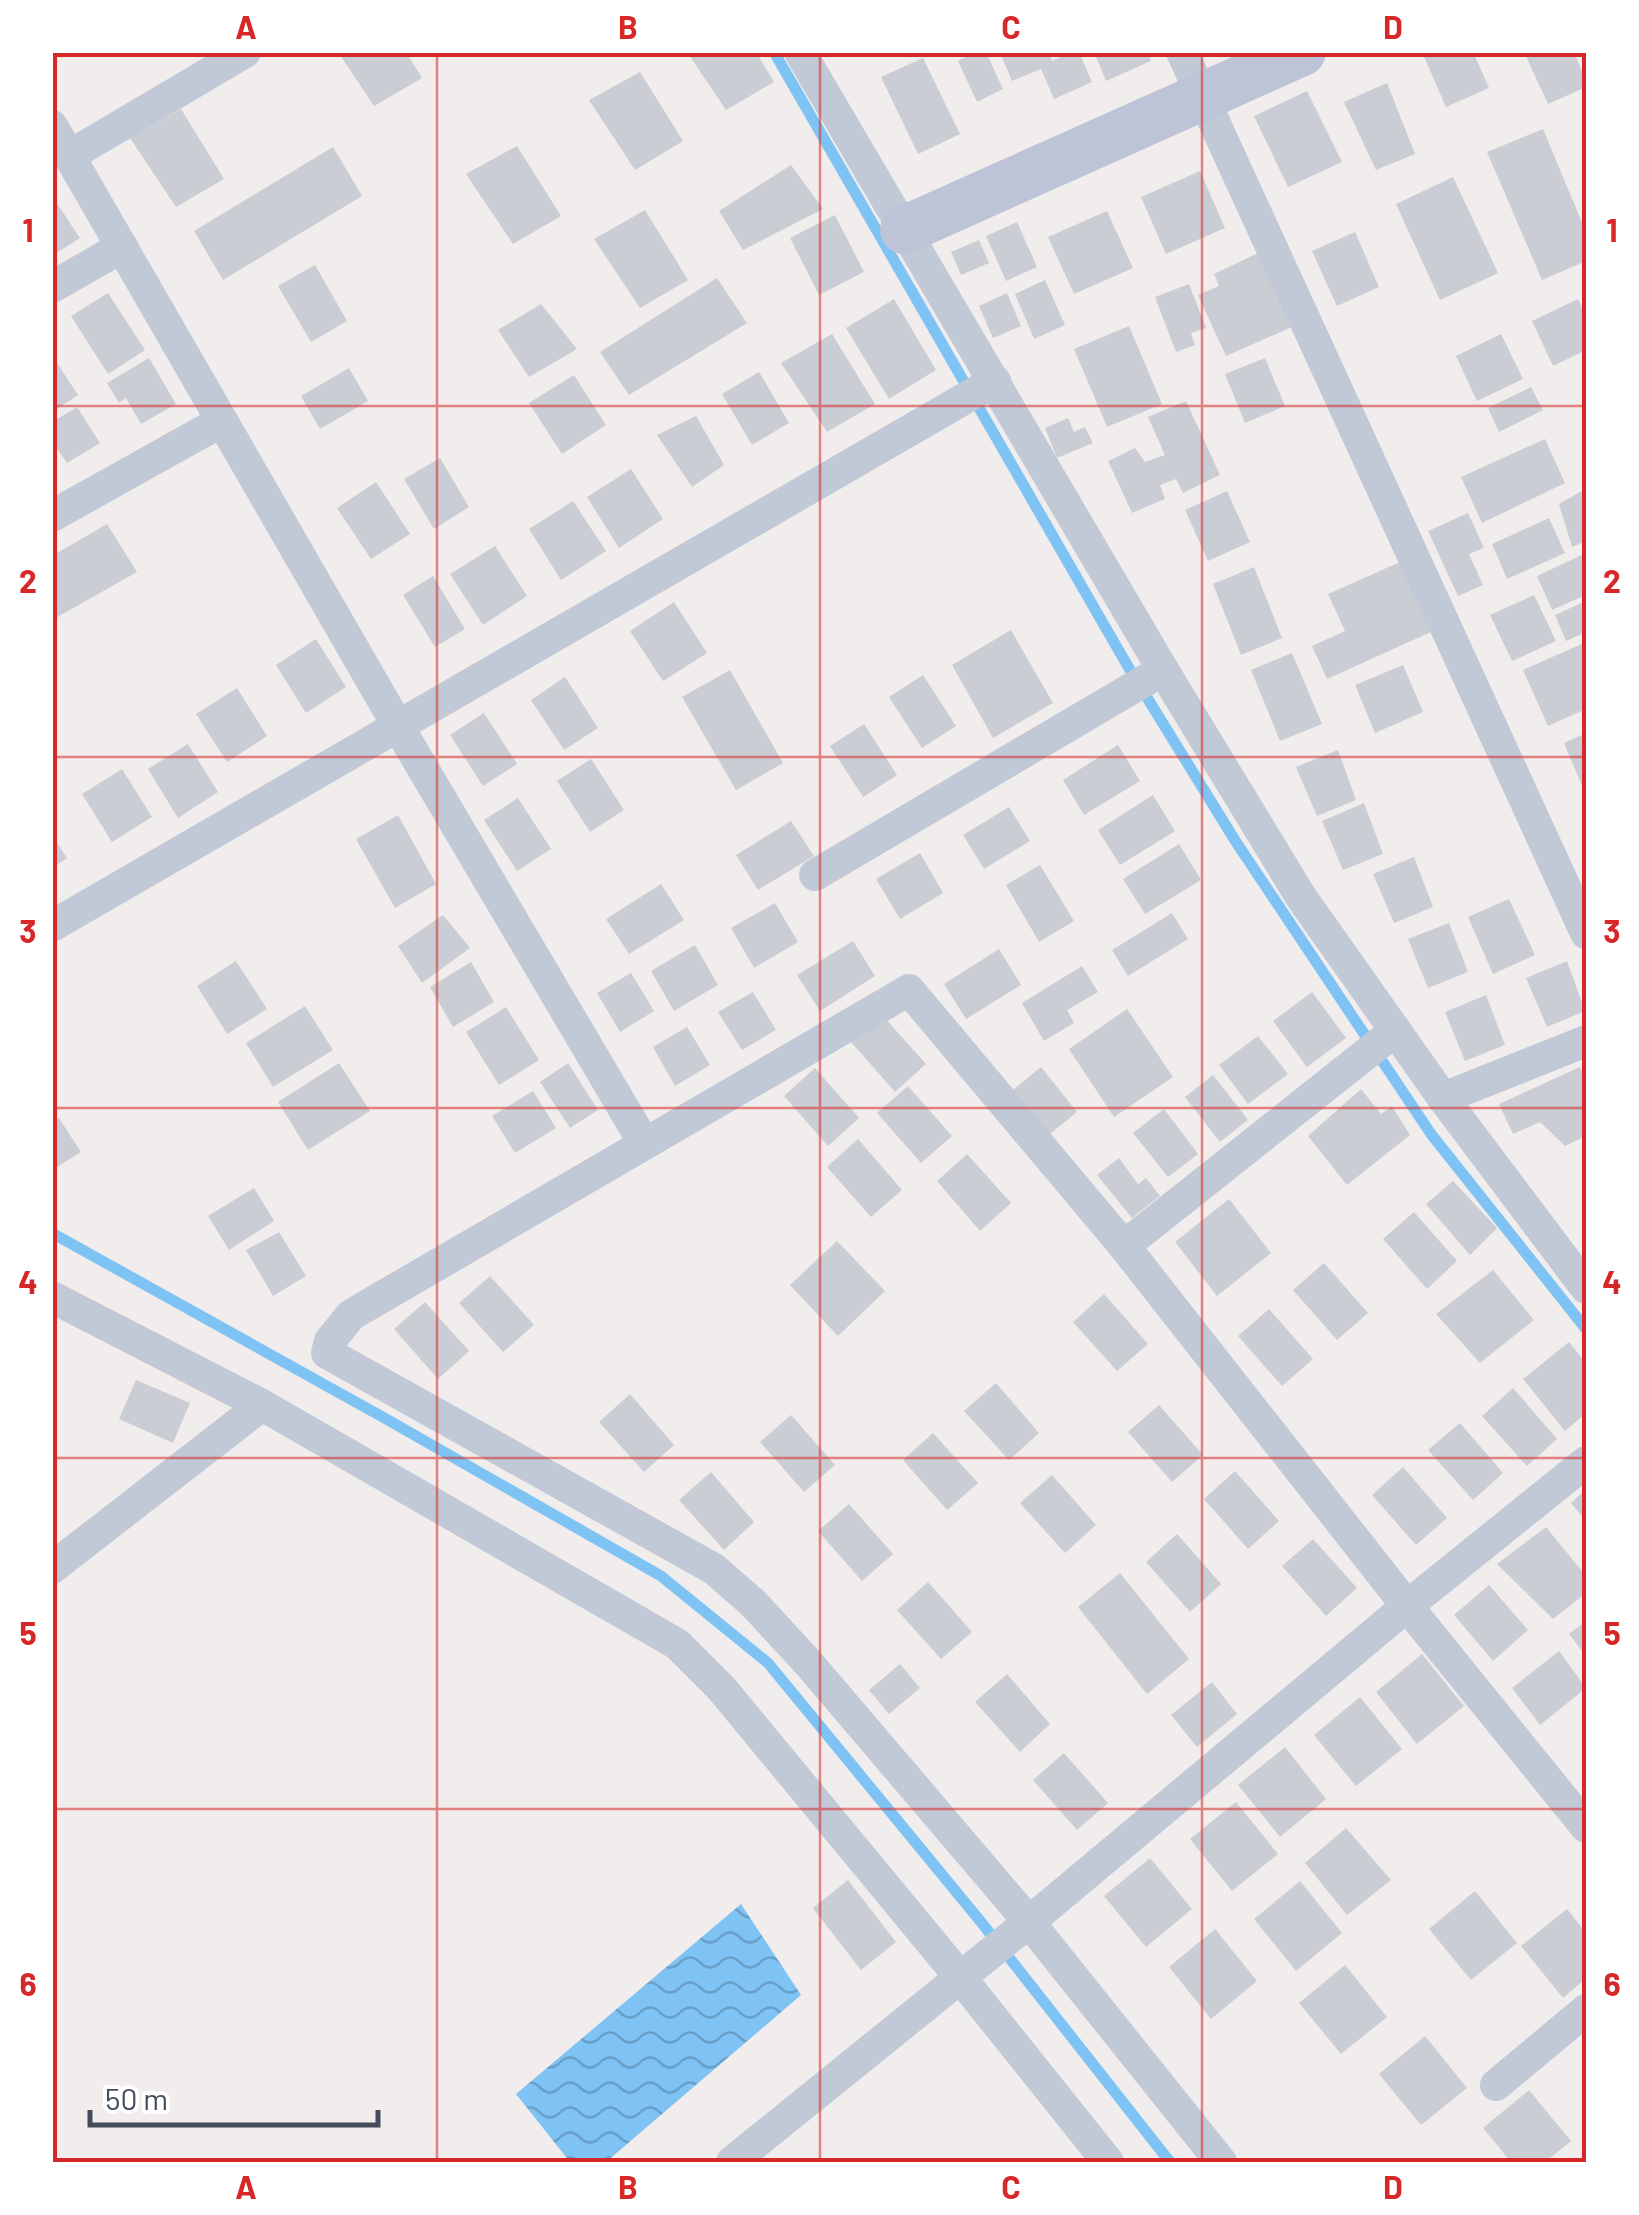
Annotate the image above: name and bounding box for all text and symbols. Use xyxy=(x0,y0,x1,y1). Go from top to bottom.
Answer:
text: A xyxy=(235,7,257,45)
text: B xyxy=(618,7,638,45)
text: C xyxy=(1001,7,1021,45)
text: D xyxy=(1383,7,1403,45)
text: 1 xyxy=(22,210,34,248)
text: 1 xyxy=(1606,210,1618,248)
text: 2 xyxy=(19,561,37,599)
text: 2 xyxy=(1603,561,1621,599)
text: 3 xyxy=(19,911,37,949)
text: 3 xyxy=(1603,911,1621,949)
text: 4 xyxy=(18,1262,38,1300)
text: 4 xyxy=(1602,1262,1622,1300)
text: 5 xyxy=(19,1613,37,1651)
text: 5 xyxy=(1603,1613,1621,1651)
text: 6 xyxy=(19,1964,37,2002)
text: 6 xyxy=(1603,1964,1621,2002)
scale bar xyxy=(90,2065,378,2127)
text: 50 m xyxy=(105,2080,168,2116)
text: A xyxy=(235,2167,257,2205)
text: B xyxy=(618,2167,638,2205)
text: C xyxy=(1001,2167,1021,2205)
text: D xyxy=(1383,2167,1403,2205)

